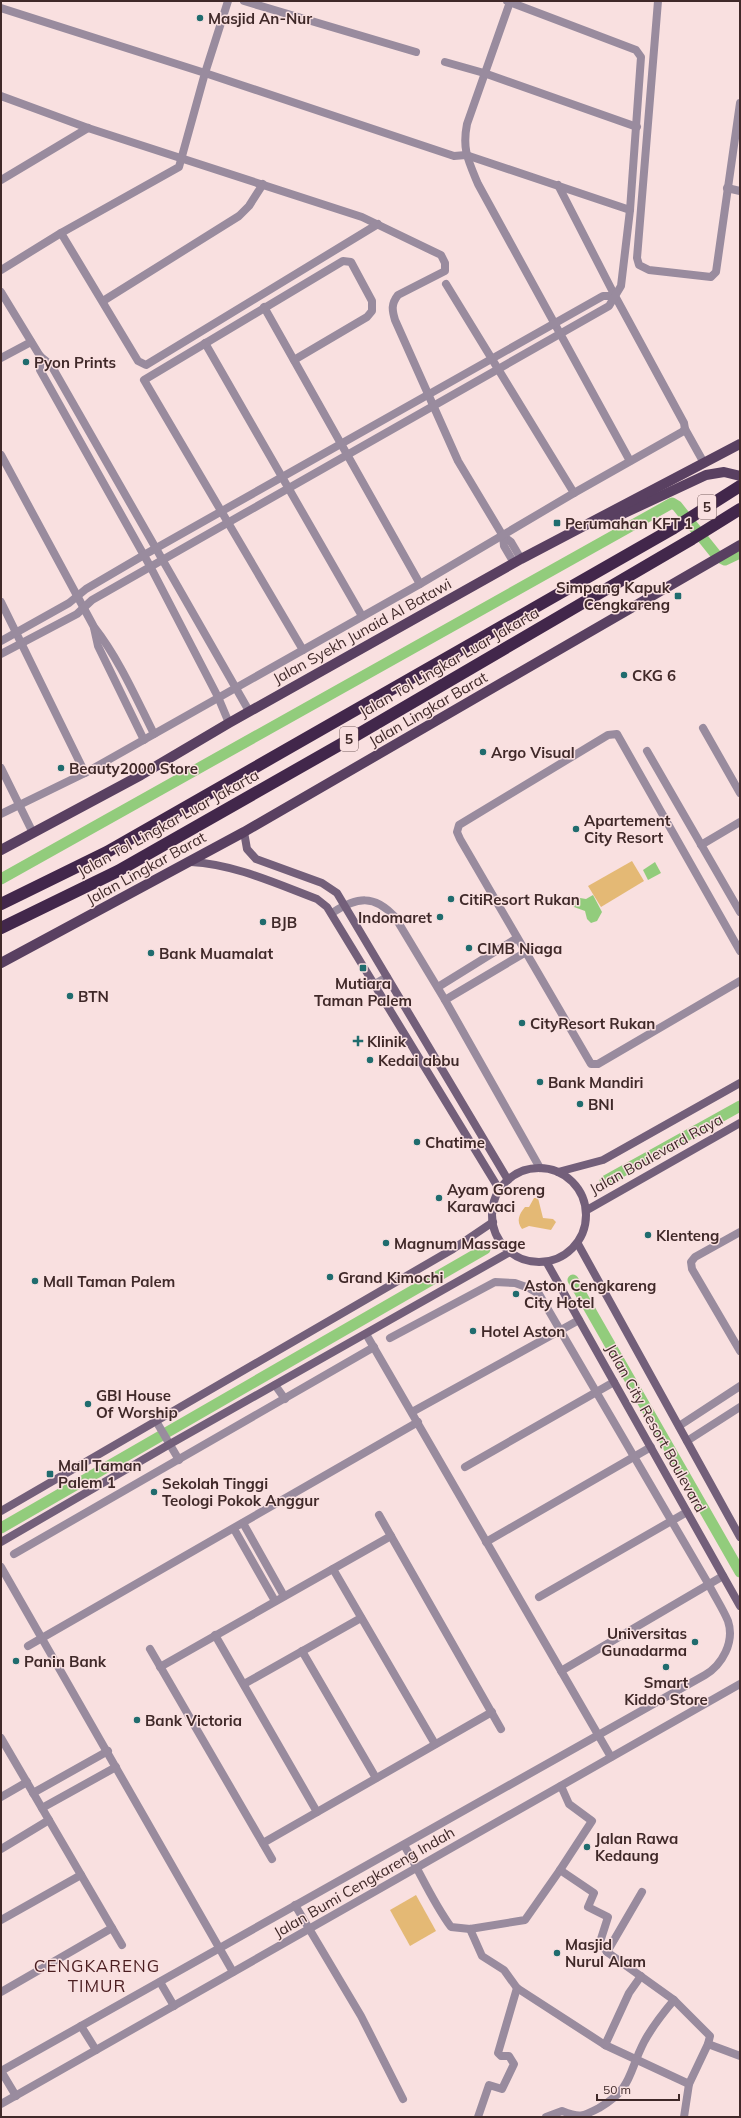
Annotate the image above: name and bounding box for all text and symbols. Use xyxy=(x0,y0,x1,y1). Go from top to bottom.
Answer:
place label: Masjid An-Nur xyxy=(208,9,312,28)
marker: Masjid An-Nur xyxy=(195,13,205,23)
place label: Pyon Prints xyxy=(34,353,116,372)
marker: Pyon Prints xyxy=(21,357,31,367)
road number: 5 xyxy=(698,495,716,519)
place label: Perumahan KFT 1 xyxy=(565,514,693,533)
marker: Perumahan KFT 1 xyxy=(552,518,562,528)
street label: Jalan Syekh Junaid Al Batawi xyxy=(269,574,455,688)
place label: Simpang Kapuk Cengkareng xyxy=(556,578,671,614)
marker: Simpang Kapuk Cengkareng xyxy=(673,591,683,601)
street label: Jalan Tol Lingkar Luar Jakarta xyxy=(356,603,542,721)
place label: CKG 6 xyxy=(632,666,676,685)
street label: Jalan Lingkar Barat xyxy=(365,667,491,751)
marker: CKG 6 xyxy=(619,670,629,680)
road number: 5 xyxy=(340,727,358,751)
place label: Argo Visual xyxy=(491,743,575,762)
marker: Argo Visual xyxy=(478,747,488,757)
place label: Beauty2000 Store xyxy=(69,759,198,778)
marker: Beauty2000 Store xyxy=(56,763,66,773)
street label: Jalan Tol Lingkar Luar Jakarta xyxy=(74,765,262,881)
place label: Apartement City Resort xyxy=(584,811,671,847)
marker: Apartement City Resort xyxy=(571,824,581,834)
street label: Jalan Lingkar Barat xyxy=(83,827,209,909)
place label: CitiResort Rukan xyxy=(459,890,580,909)
marker: CitiResort Rukan xyxy=(446,894,456,904)
place label: Indomaret xyxy=(358,908,432,927)
marker: Indomaret xyxy=(435,912,445,922)
place label: BJB xyxy=(271,913,297,932)
marker: BJB xyxy=(258,917,268,927)
place label: CIMB Niaga xyxy=(477,939,562,958)
marker: CIMB Niaga xyxy=(464,943,474,953)
place label: Bank Muamalat xyxy=(159,944,273,963)
marker: Bank Muamalat xyxy=(146,948,156,958)
marker: Mutiara Taman Palem xyxy=(358,963,368,973)
place label: Mutiara Taman Palem xyxy=(314,974,412,1010)
place label: BTN xyxy=(78,987,109,1006)
marker: BTN xyxy=(65,991,75,1001)
place label: CityResort Rukan xyxy=(530,1014,655,1033)
marker: CityResort Rukan xyxy=(517,1018,527,1028)
place label: Klinik xyxy=(367,1032,407,1051)
marker: Klinik xyxy=(352,1035,364,1047)
place label: Kedai abbu xyxy=(378,1051,459,1070)
marker: Kedai abbu xyxy=(365,1055,375,1065)
place label: Bank Mandiri xyxy=(548,1073,644,1092)
marker: Bank Mandiri xyxy=(535,1077,545,1087)
place label: BNI xyxy=(588,1095,614,1114)
marker: BNI xyxy=(575,1099,585,1109)
street label: Jalan Boulevard Raya xyxy=(586,1109,726,1199)
place label: Chatime xyxy=(425,1133,485,1152)
marker: Chatime xyxy=(412,1137,422,1147)
place label: Ayam Goreng Karawaci xyxy=(447,1180,545,1216)
marker: Ayam Goreng Karawaci xyxy=(434,1193,444,1203)
place label: Klenteng xyxy=(656,1226,719,1245)
marker: Klenteng xyxy=(643,1230,653,1240)
place label: Magnum Massage xyxy=(394,1234,526,1253)
marker: Magnum Massage xyxy=(381,1238,391,1248)
place label: Grand Kimochi xyxy=(338,1268,443,1287)
place label: Mall Taman Palem xyxy=(43,1272,175,1291)
marker: Grand Kimochi xyxy=(325,1272,335,1282)
marker: Mall Taman Palem xyxy=(30,1276,40,1286)
place label: Aston Cengkareng City Hotel xyxy=(524,1276,656,1312)
marker: Aston Cengkareng City Hotel xyxy=(511,1289,521,1299)
place label: Hotel Aston xyxy=(481,1322,565,1341)
marker: Hotel Aston xyxy=(468,1326,478,1336)
street label: Jalan City Resort Boulevard xyxy=(602,1340,710,1516)
place label: GBI House Of Worship xyxy=(96,1386,178,1422)
marker: GBI House Of Worship xyxy=(83,1399,93,1409)
place label: Mall Taman Palem 1 xyxy=(58,1456,142,1492)
marker: Mall Taman Palem 1 xyxy=(45,1469,55,1479)
place label: Sekolah Tinggi Teologi Pokok Anggur xyxy=(162,1474,319,1510)
marker: Sekolah Tinggi Teologi Pokok Anggur xyxy=(149,1487,159,1497)
place label: Universitas Gunadarma xyxy=(601,1624,687,1660)
marker: Universitas Gunadarma xyxy=(690,1637,700,1647)
place label: Panin Bank xyxy=(24,1652,107,1671)
marker: Panin Bank xyxy=(11,1656,21,1666)
marker: Smart Kiddo Store xyxy=(661,1662,671,1672)
place label: Smart Kiddo Store xyxy=(624,1673,708,1709)
place label: Bank Victoria xyxy=(145,1711,242,1730)
marker: Bank Victoria xyxy=(132,1715,142,1725)
street label: Jalan Bumi Cengkareng Indah xyxy=(270,1822,458,1942)
place label: Jalan Rawa Kedaung xyxy=(595,1829,678,1865)
marker: Jalan Rawa Kedaung xyxy=(582,1842,592,1852)
place label: Masjid Nurul Alam xyxy=(565,1935,646,1971)
marker: Masjid Nurul Alam xyxy=(552,1948,562,1958)
district label: CENGKARENG TIMUR xyxy=(34,1955,160,1996)
scale bar xyxy=(597,2076,679,2102)
text: 50 m xyxy=(603,2082,631,2097)

